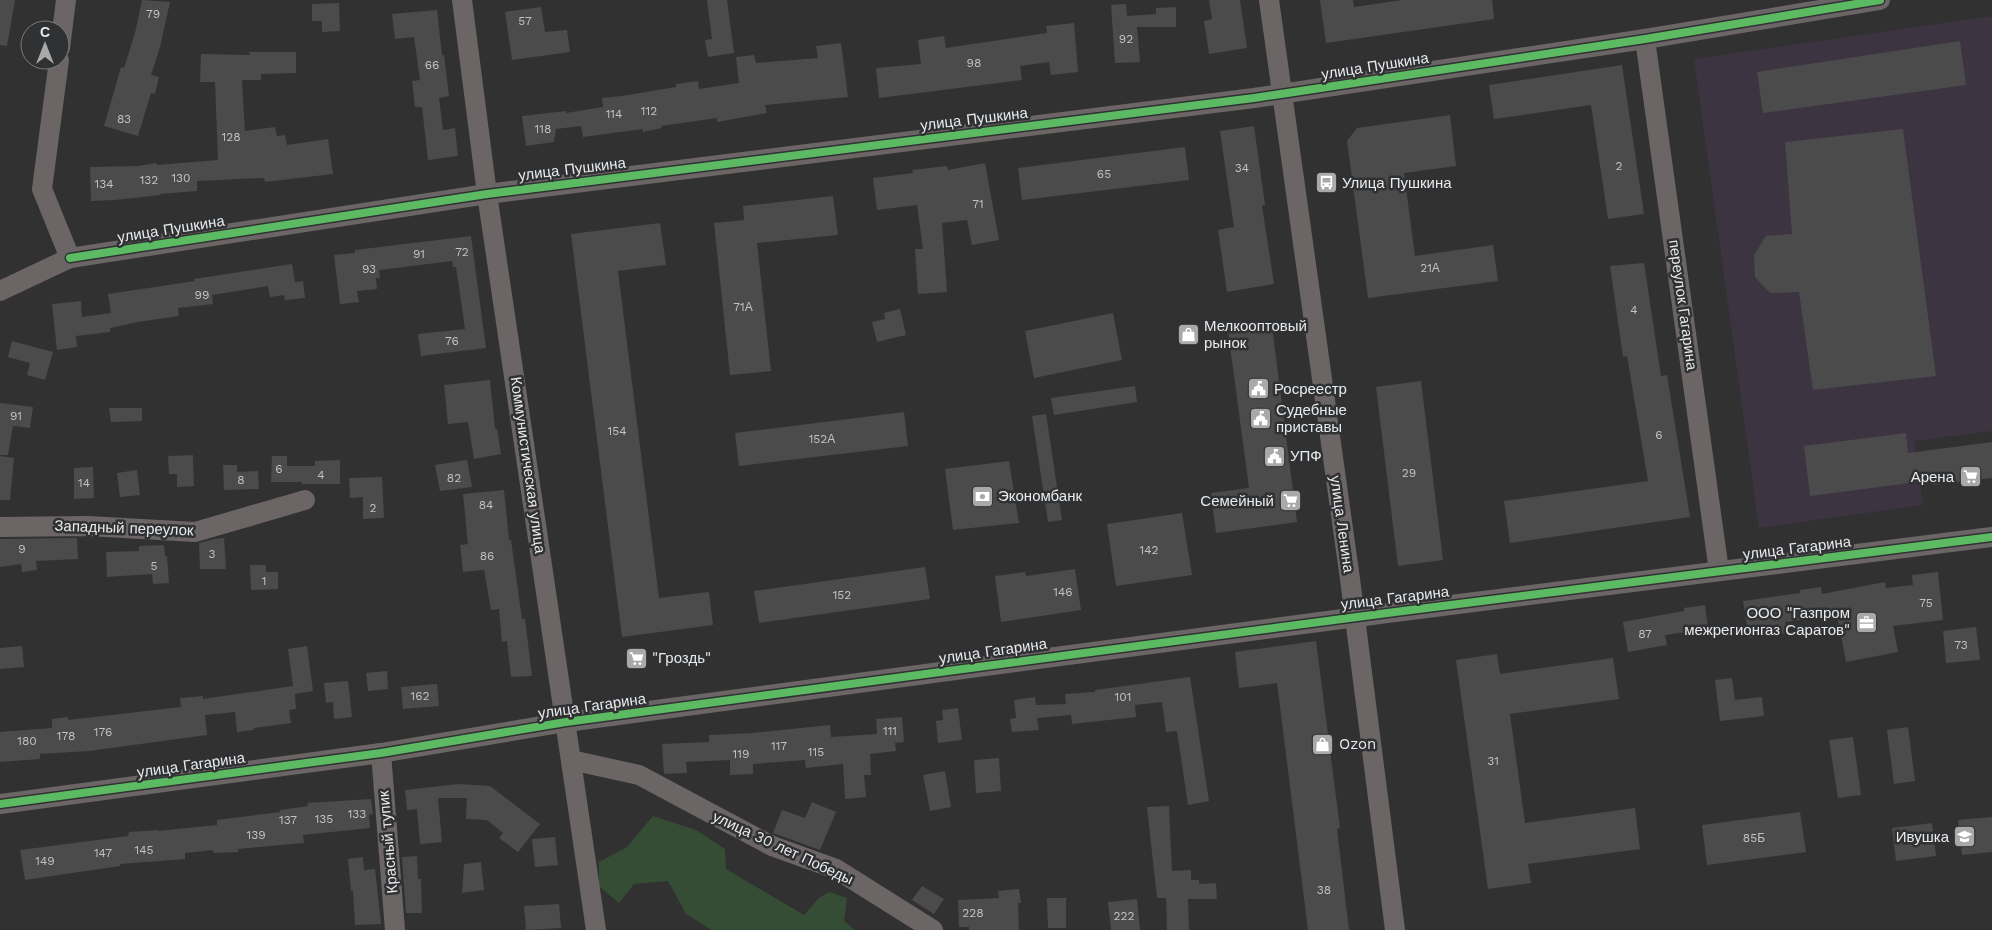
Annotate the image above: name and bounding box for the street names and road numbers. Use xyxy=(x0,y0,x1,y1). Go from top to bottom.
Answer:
street label: улица Пушкина xyxy=(1320,49,1431,83)
street label: улица Пушкина xyxy=(919,103,1029,135)
street label: улица Пушкина xyxy=(517,153,627,185)
street label: улица Пушкина xyxy=(116,212,227,246)
street label: переулок Гагарина xyxy=(1665,239,1701,372)
street label: Коммунистическая улица xyxy=(507,376,549,555)
street label: улица Ленина xyxy=(1326,474,1358,574)
street label: Западный переулок xyxy=(54,517,194,539)
street label: улица Гагарина xyxy=(1742,532,1853,564)
street label: улица Гагарина xyxy=(1340,582,1451,614)
street label: улица Гагарина xyxy=(938,634,1049,667)
street label: улица Гагарина xyxy=(537,689,648,722)
street label: улица Гагарина xyxy=(136,748,247,781)
street label: Красный тупик xyxy=(375,789,401,894)
street label: улица 30 лет Победы xyxy=(710,807,856,889)

